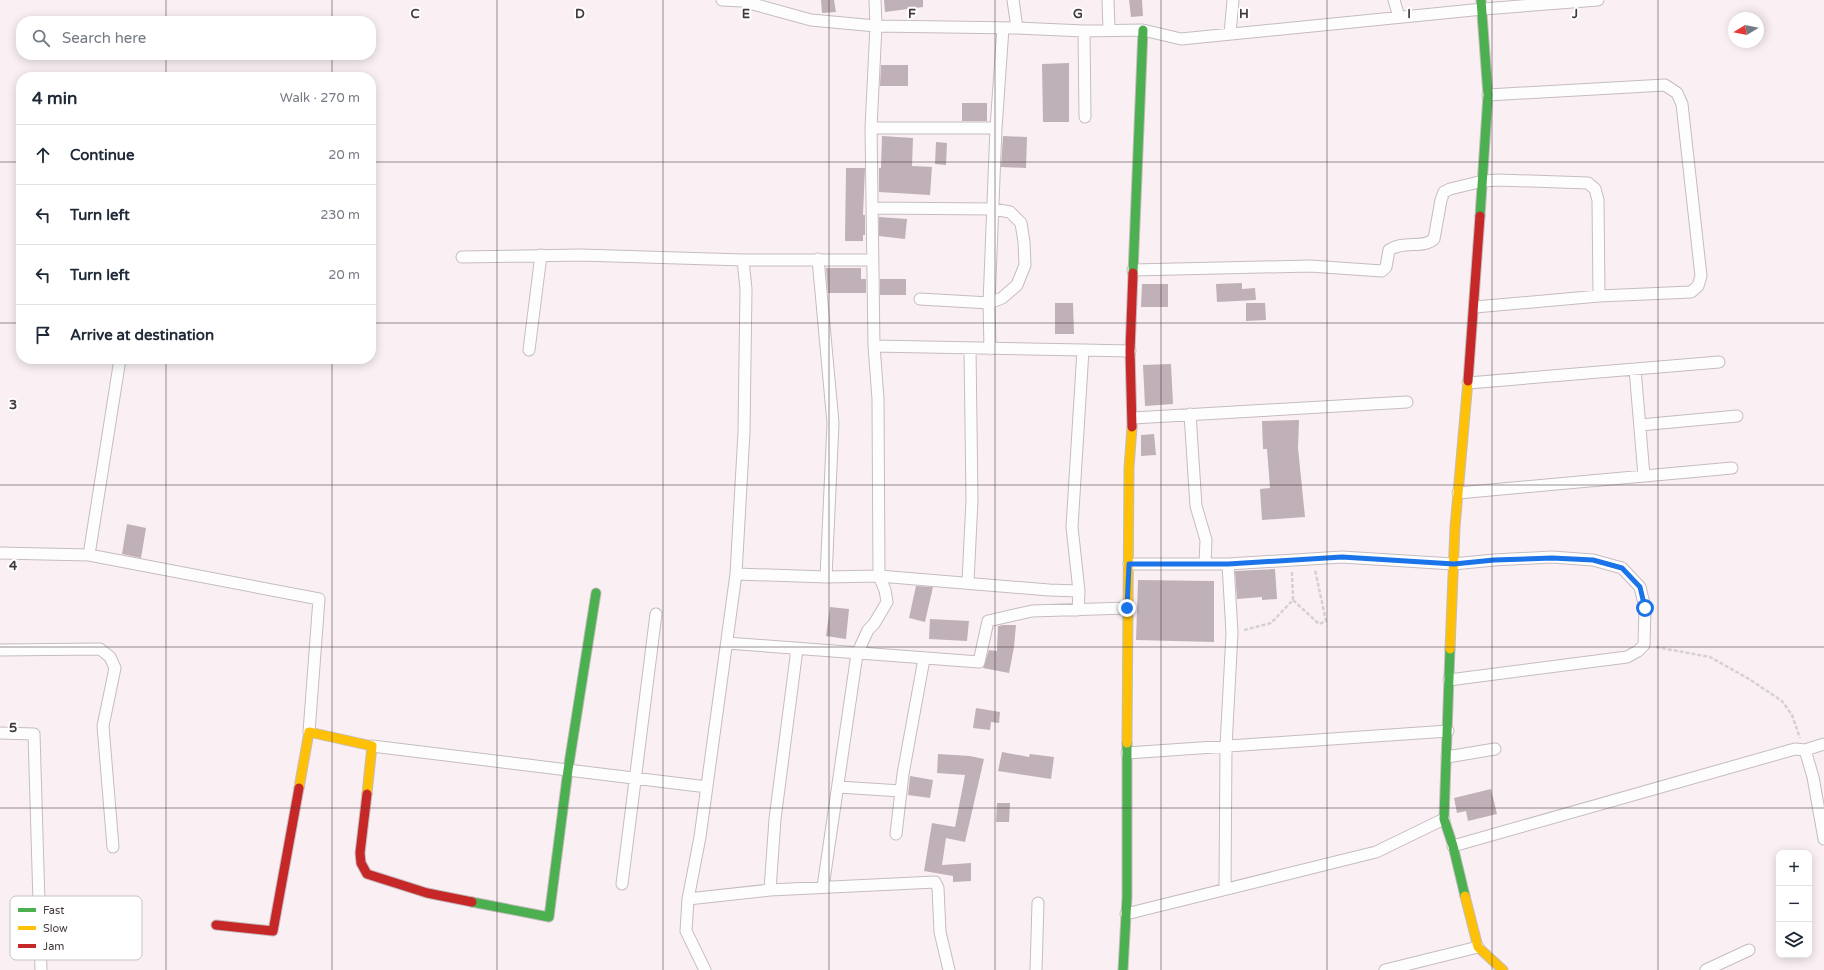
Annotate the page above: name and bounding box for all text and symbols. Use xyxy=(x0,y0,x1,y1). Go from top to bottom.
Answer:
text: C xyxy=(410,6,420,22)
text: D xyxy=(575,6,585,22)
text: E xyxy=(742,6,750,22)
text: F xyxy=(908,6,916,22)
text: G xyxy=(1073,6,1083,22)
text: H xyxy=(1239,6,1249,22)
text: I xyxy=(1407,6,1411,22)
text: J xyxy=(1571,6,1578,22)
north arrow xyxy=(1728,12,1764,48)
search box xyxy=(16,16,376,60)
icon: search xyxy=(30,27,52,49)
text: Search here xyxy=(62,29,146,47)
text: 4 min xyxy=(32,88,77,109)
text: Walk · 270 m xyxy=(280,90,360,106)
icon: ahead xyxy=(32,144,54,166)
text: Continue xyxy=(70,146,134,164)
text: 20 m xyxy=(328,147,360,163)
icon: left xyxy=(32,204,54,226)
text: Turn left xyxy=(70,206,130,224)
text: 230 m xyxy=(320,207,360,223)
icon: left xyxy=(32,264,54,286)
text: Turn left xyxy=(70,266,130,284)
text: 20 m xyxy=(328,267,360,283)
icon: arrive xyxy=(32,324,54,346)
text: Arrive at destination xyxy=(70,326,214,344)
text: 3 xyxy=(9,397,17,413)
text: 4 xyxy=(9,558,18,574)
route end xyxy=(1118,599,1136,617)
route start xyxy=(1636,599,1654,617)
text: 5 xyxy=(9,720,17,736)
map controls xyxy=(1776,850,1812,958)
button: + xyxy=(1776,850,1812,886)
button: − xyxy=(1776,886,1812,922)
legend xyxy=(10,896,142,960)
text: Fast xyxy=(43,904,64,917)
text: Slow xyxy=(43,922,68,935)
button: layers xyxy=(1776,922,1812,958)
text: Jam xyxy=(43,940,64,953)

